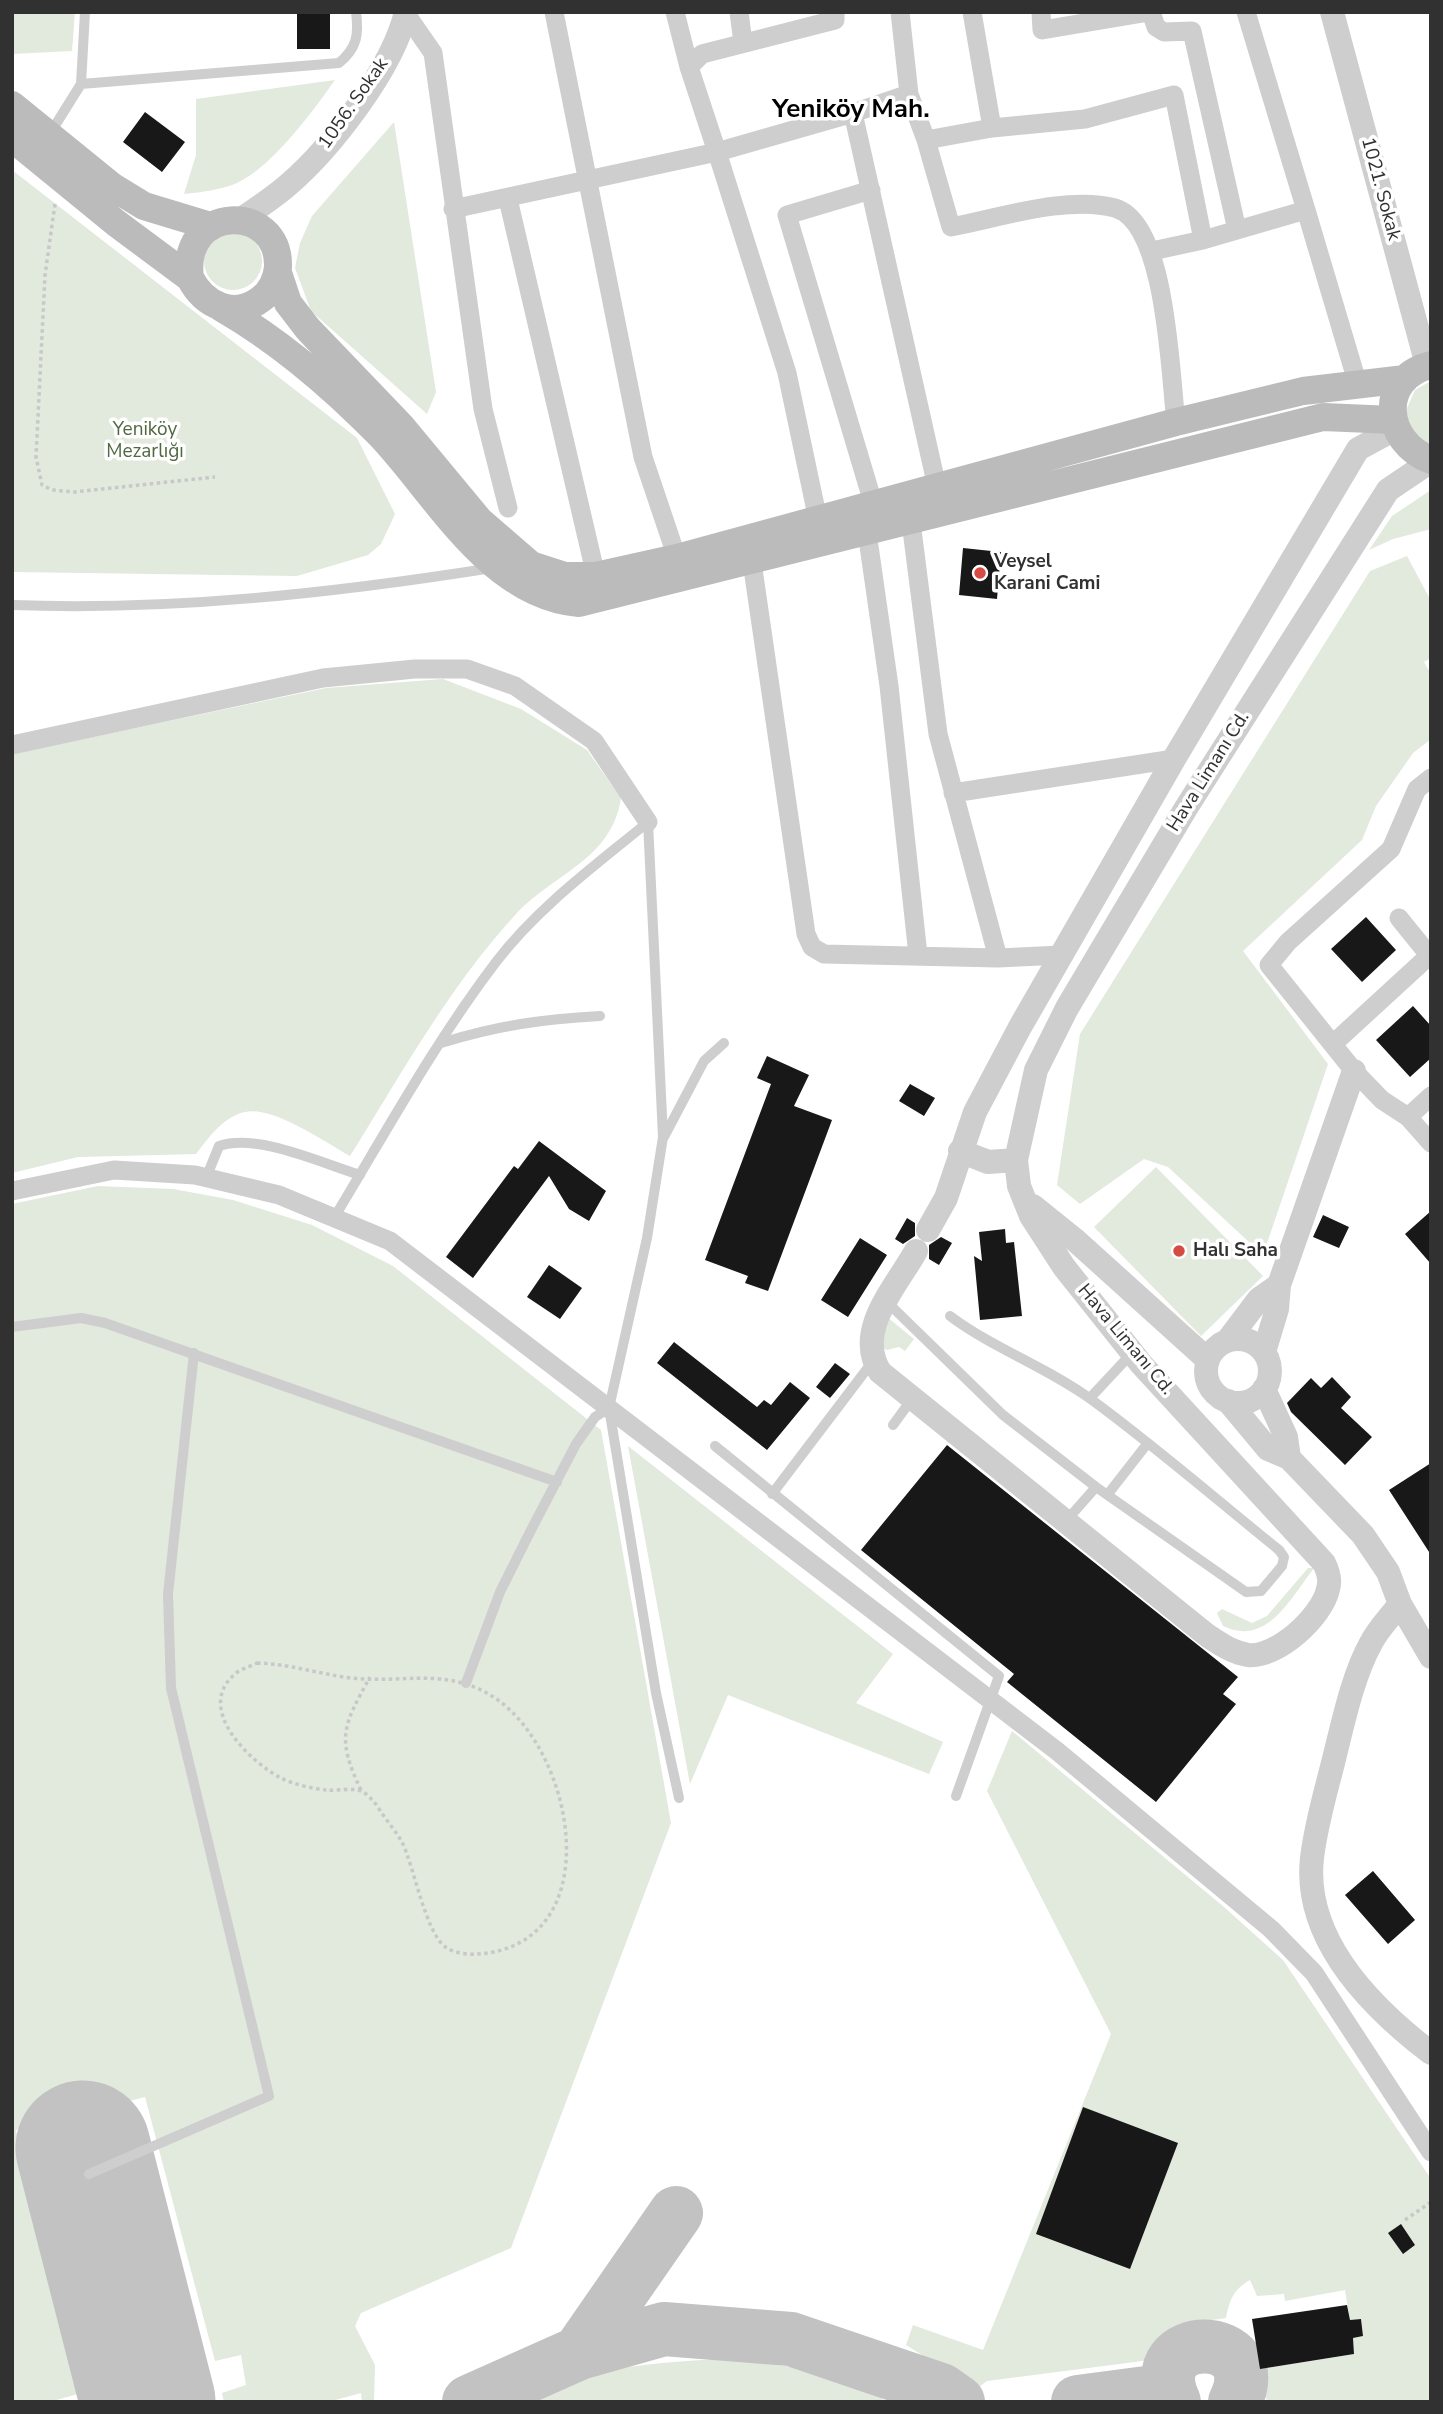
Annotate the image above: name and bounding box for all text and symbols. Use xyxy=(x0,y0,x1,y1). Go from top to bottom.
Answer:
street label: 1056. Sokak xyxy=(314,54,394,154)
district label: Yeniköy Mah. xyxy=(772,95,930,127)
street label: 1021. Sokak xyxy=(1355,135,1405,243)
park label: Yeniköy Mezarlığı xyxy=(106,419,184,463)
place label: Veysel Karani Cami xyxy=(994,551,1100,595)
marker: Veysel Karani Cami xyxy=(972,565,988,581)
street label: Hava Limanı Cd. xyxy=(1163,708,1255,836)
place label: Halı Saha xyxy=(1193,1240,1278,1262)
marker: Halı Saha xyxy=(1171,1243,1187,1259)
street label: Hava Limanı Cd. xyxy=(1072,1280,1178,1400)

